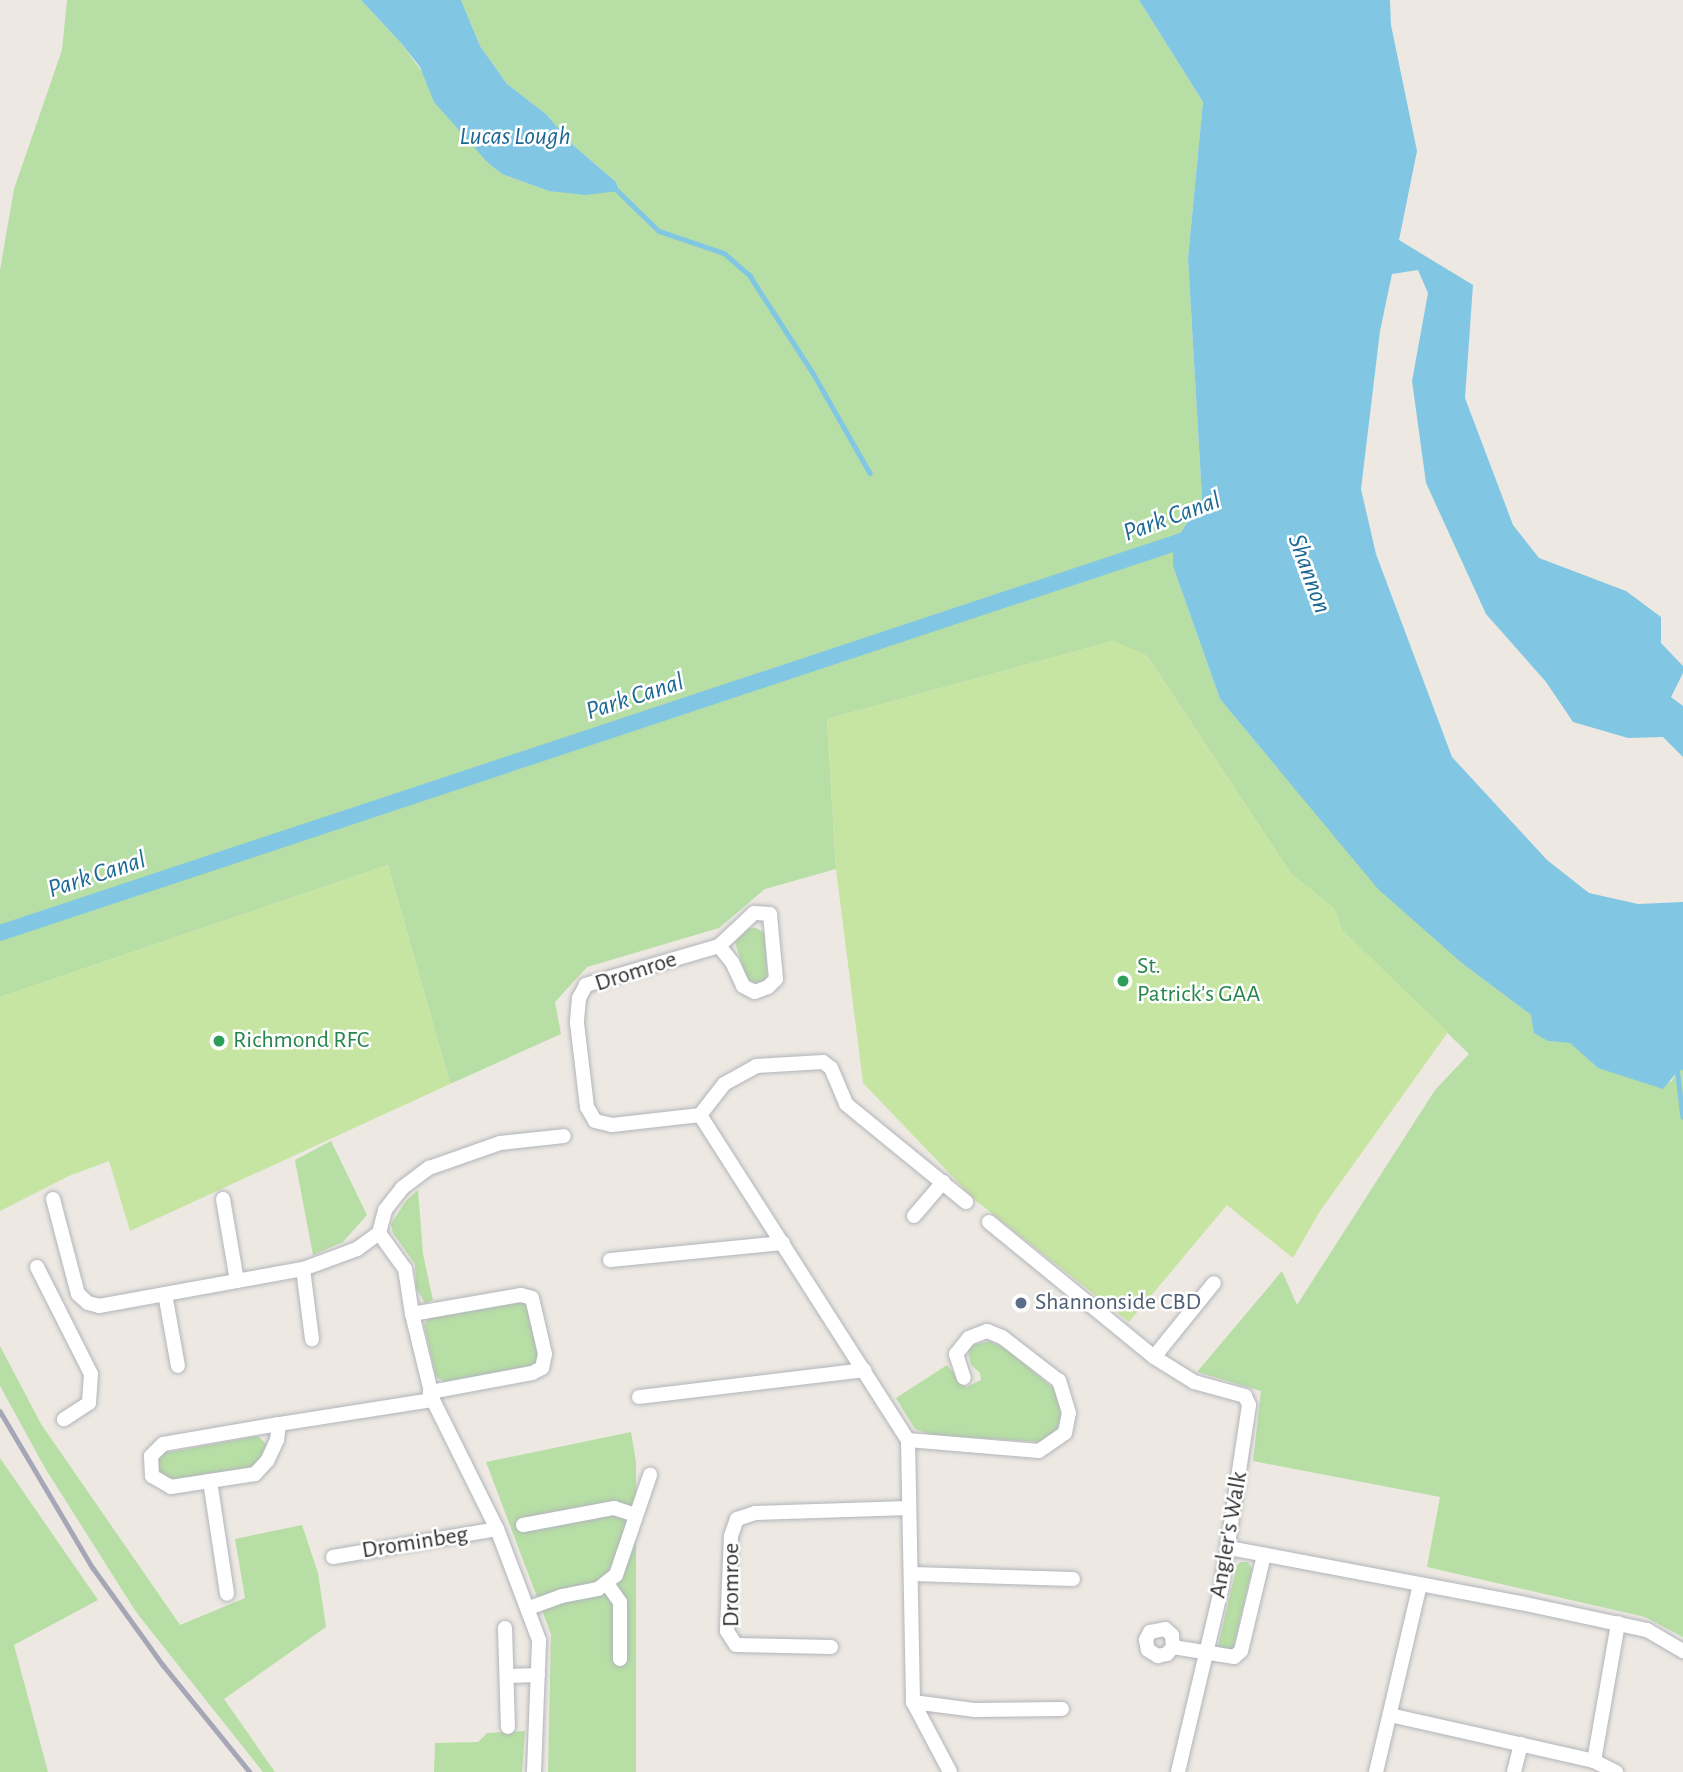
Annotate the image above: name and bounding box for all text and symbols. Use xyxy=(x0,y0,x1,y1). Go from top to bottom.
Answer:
water label: Lucas Lough xyxy=(459,121,571,153)
water label: Park Canal xyxy=(1119,485,1225,549)
water label: Shannon xyxy=(1280,530,1338,618)
water label: Park Canal xyxy=(582,666,688,728)
water label: Park Canal xyxy=(44,844,150,906)
street label: Dromroe xyxy=(591,945,681,999)
place label: St. Patrick's GAA xyxy=(1137,953,1260,1009)
marker: St. Patrick's GAA xyxy=(1115,973,1131,989)
place label: Richmond RFC xyxy=(233,1027,369,1055)
marker: Richmond RFC xyxy=(211,1033,227,1049)
place label: Shannonside CBD xyxy=(1035,1289,1201,1317)
marker: Shannonside CBD xyxy=(1013,1295,1029,1311)
street label: Angler's Walk xyxy=(1204,1470,1254,1600)
street label: Drominbeg xyxy=(360,1520,470,1566)
street label: Dromroe xyxy=(718,1543,746,1627)

